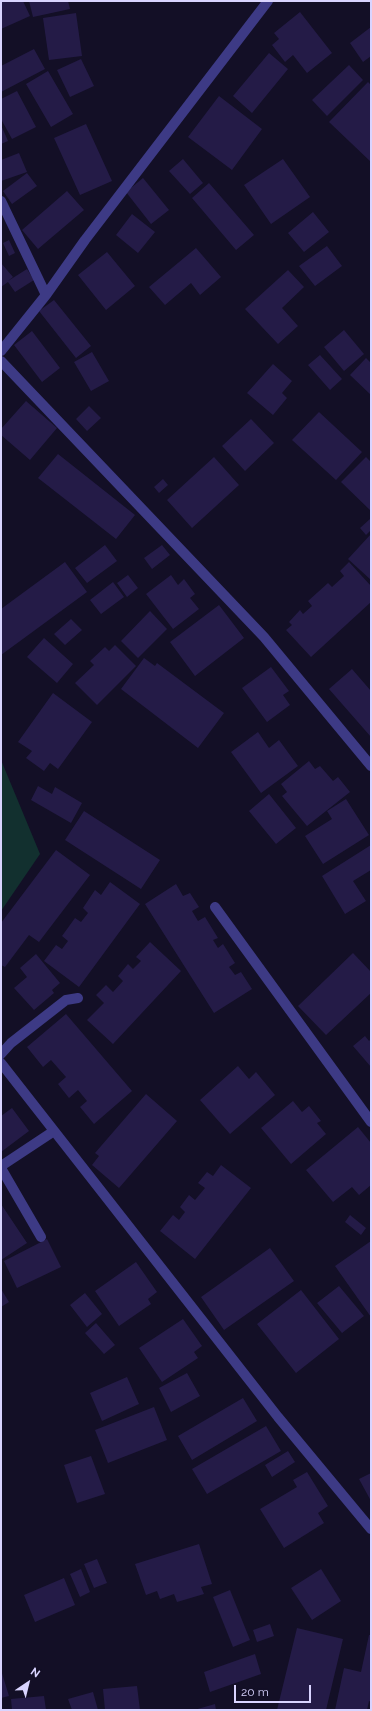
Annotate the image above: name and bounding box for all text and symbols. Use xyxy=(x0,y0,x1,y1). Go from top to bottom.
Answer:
north arrow xyxy=(8,1663,48,1703)
text: N xyxy=(28,1665,42,1680)
scale bar xyxy=(236,1677,313,1703)
text: 20 m xyxy=(241,1685,269,1699)

